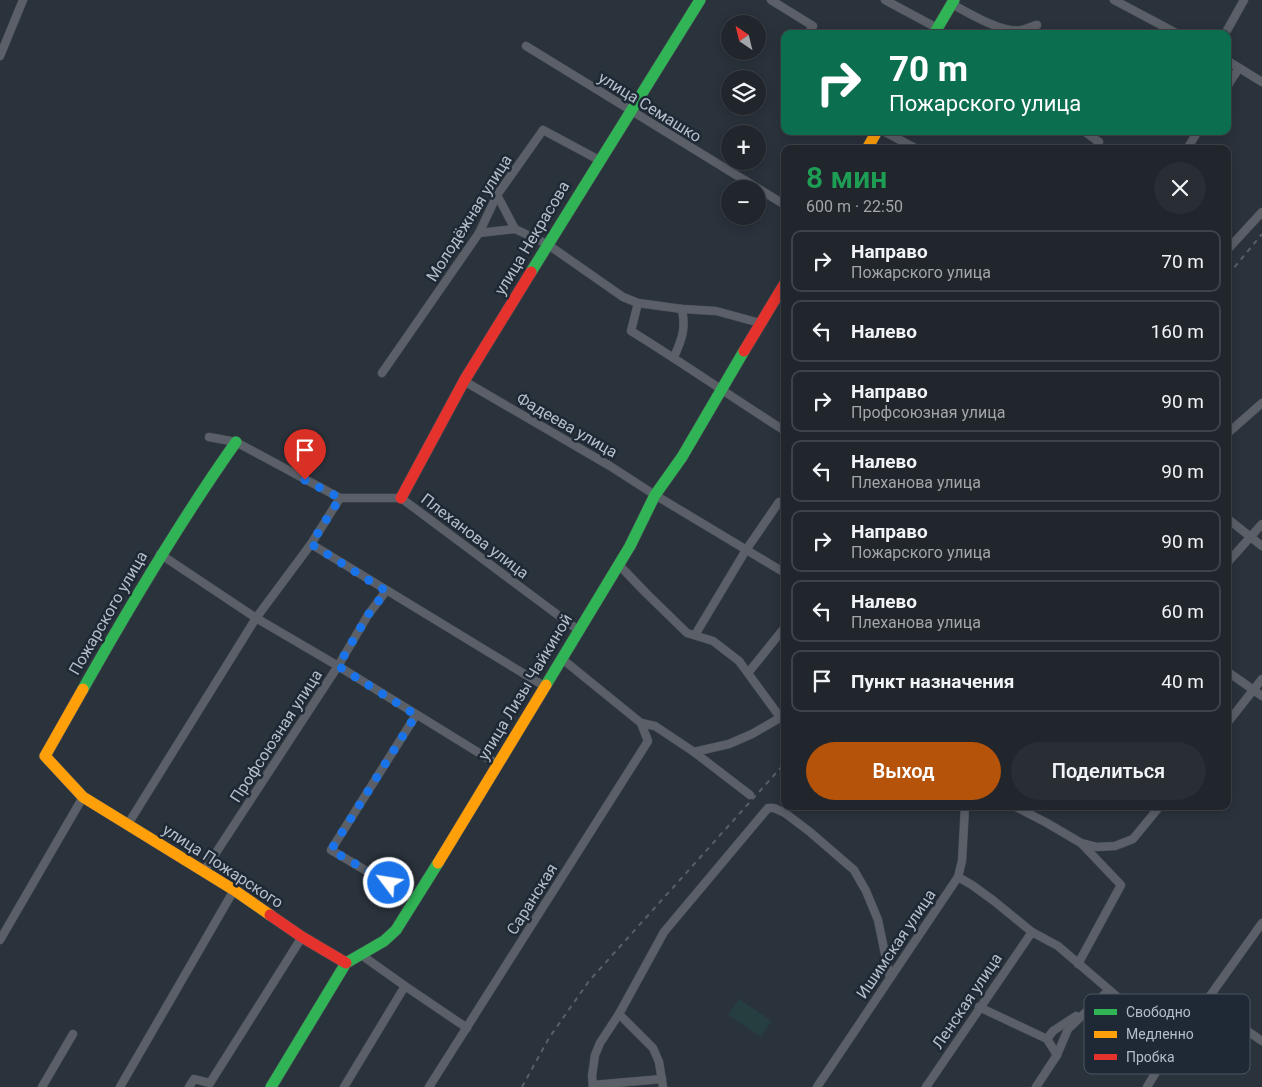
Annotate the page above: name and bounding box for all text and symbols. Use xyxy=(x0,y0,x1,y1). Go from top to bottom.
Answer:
north arrow xyxy=(721,15,766,60)
map controls xyxy=(721,15,766,225)
text: 70 m xyxy=(889,49,968,90)
icon: right xyxy=(806,50,871,115)
street label: улица Семашко xyxy=(595,68,705,146)
button: layers xyxy=(721,70,766,115)
text: Пожарского улица xyxy=(889,91,1081,116)
button: + xyxy=(721,125,766,170)
street label: Молодёжная улица xyxy=(422,151,516,285)
text: 8 мин xyxy=(806,160,887,195)
button: close xyxy=(1154,162,1206,214)
street label: улица Некрасова xyxy=(491,178,573,298)
button: − xyxy=(721,180,766,225)
text: 600 m · 22:50 xyxy=(806,197,903,216)
text: Направо xyxy=(851,240,928,263)
icon: right xyxy=(808,247,836,275)
text: 70 m xyxy=(1161,250,1204,273)
text: Пожарского улица xyxy=(851,263,991,282)
icon: left xyxy=(808,317,836,345)
text: Налево xyxy=(851,320,917,343)
text: 160 m xyxy=(1151,320,1204,343)
text: Направо xyxy=(851,380,928,403)
icon: right xyxy=(808,387,836,415)
street label: Фадеева улица xyxy=(513,388,621,462)
text: 90 m xyxy=(1161,390,1204,413)
text: Профсоюзная улица xyxy=(851,403,1005,422)
pin xyxy=(284,429,326,480)
icon: arrive xyxy=(291,436,319,464)
text: Налево xyxy=(851,450,917,473)
icon: left xyxy=(808,457,836,485)
text: 90 m xyxy=(1161,460,1204,483)
text: Плеханова улица xyxy=(851,473,981,492)
street label: Плеханова улица xyxy=(417,489,533,583)
text: Направо xyxy=(851,520,928,543)
icon: right xyxy=(808,527,836,555)
text: 90 m xyxy=(1161,530,1204,553)
text: Пожарского улица xyxy=(851,543,991,562)
street label: Пожарского улица xyxy=(65,548,151,678)
text: Налево xyxy=(851,590,917,613)
icon: left xyxy=(808,597,836,625)
text: 60 m xyxy=(1161,600,1204,623)
street label: улица Лизы Чайкиной xyxy=(474,610,576,764)
text: Плеханова улица xyxy=(851,613,981,632)
street label: Профсоюзная улица xyxy=(226,666,326,806)
icon: arrive xyxy=(808,667,836,695)
text: Пункт назначения xyxy=(851,670,1014,693)
text: 40 m xyxy=(1161,670,1204,693)
button: Выход xyxy=(806,742,1001,800)
button: Поделиться xyxy=(1011,742,1206,800)
street label: улица Пожарского xyxy=(159,820,287,912)
position arrow xyxy=(362,856,414,908)
street label: Саранская xyxy=(503,860,561,938)
street label: Ишимская улица xyxy=(852,886,940,1002)
street label: Ленская улица xyxy=(928,949,1006,1053)
legend xyxy=(1084,994,1250,1074)
text: Свободно xyxy=(1126,1004,1191,1020)
text: Медленно xyxy=(1126,1026,1194,1042)
text: Пробка xyxy=(1126,1049,1175,1065)

